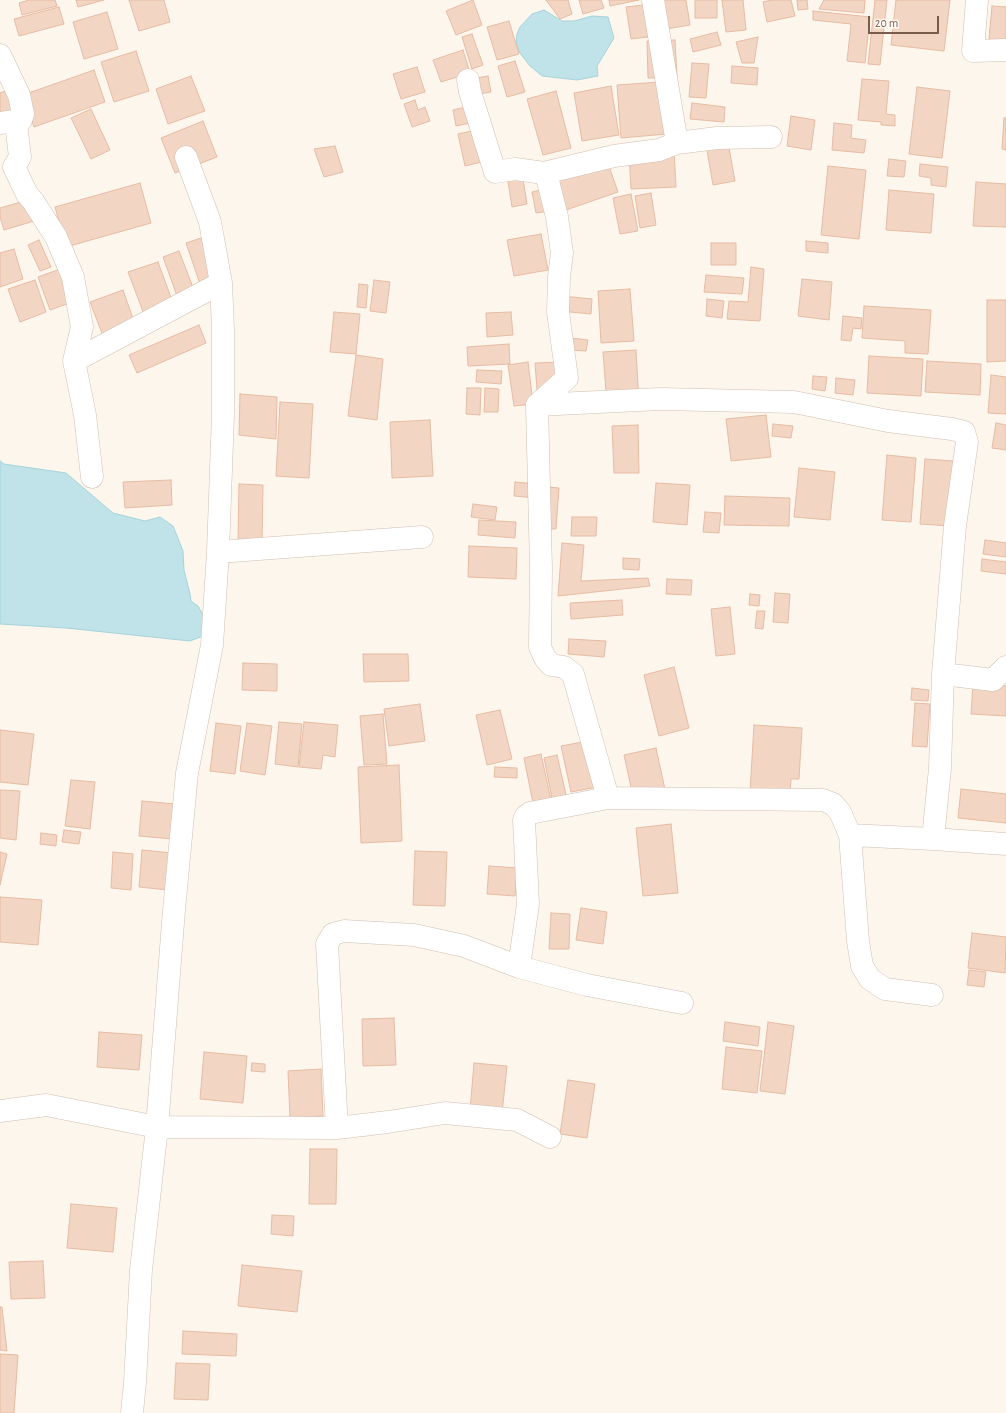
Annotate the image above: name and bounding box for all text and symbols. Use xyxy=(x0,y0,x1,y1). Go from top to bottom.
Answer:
scale bar xyxy=(870,8,941,34)
text: 20 m xyxy=(875,17,898,29)

